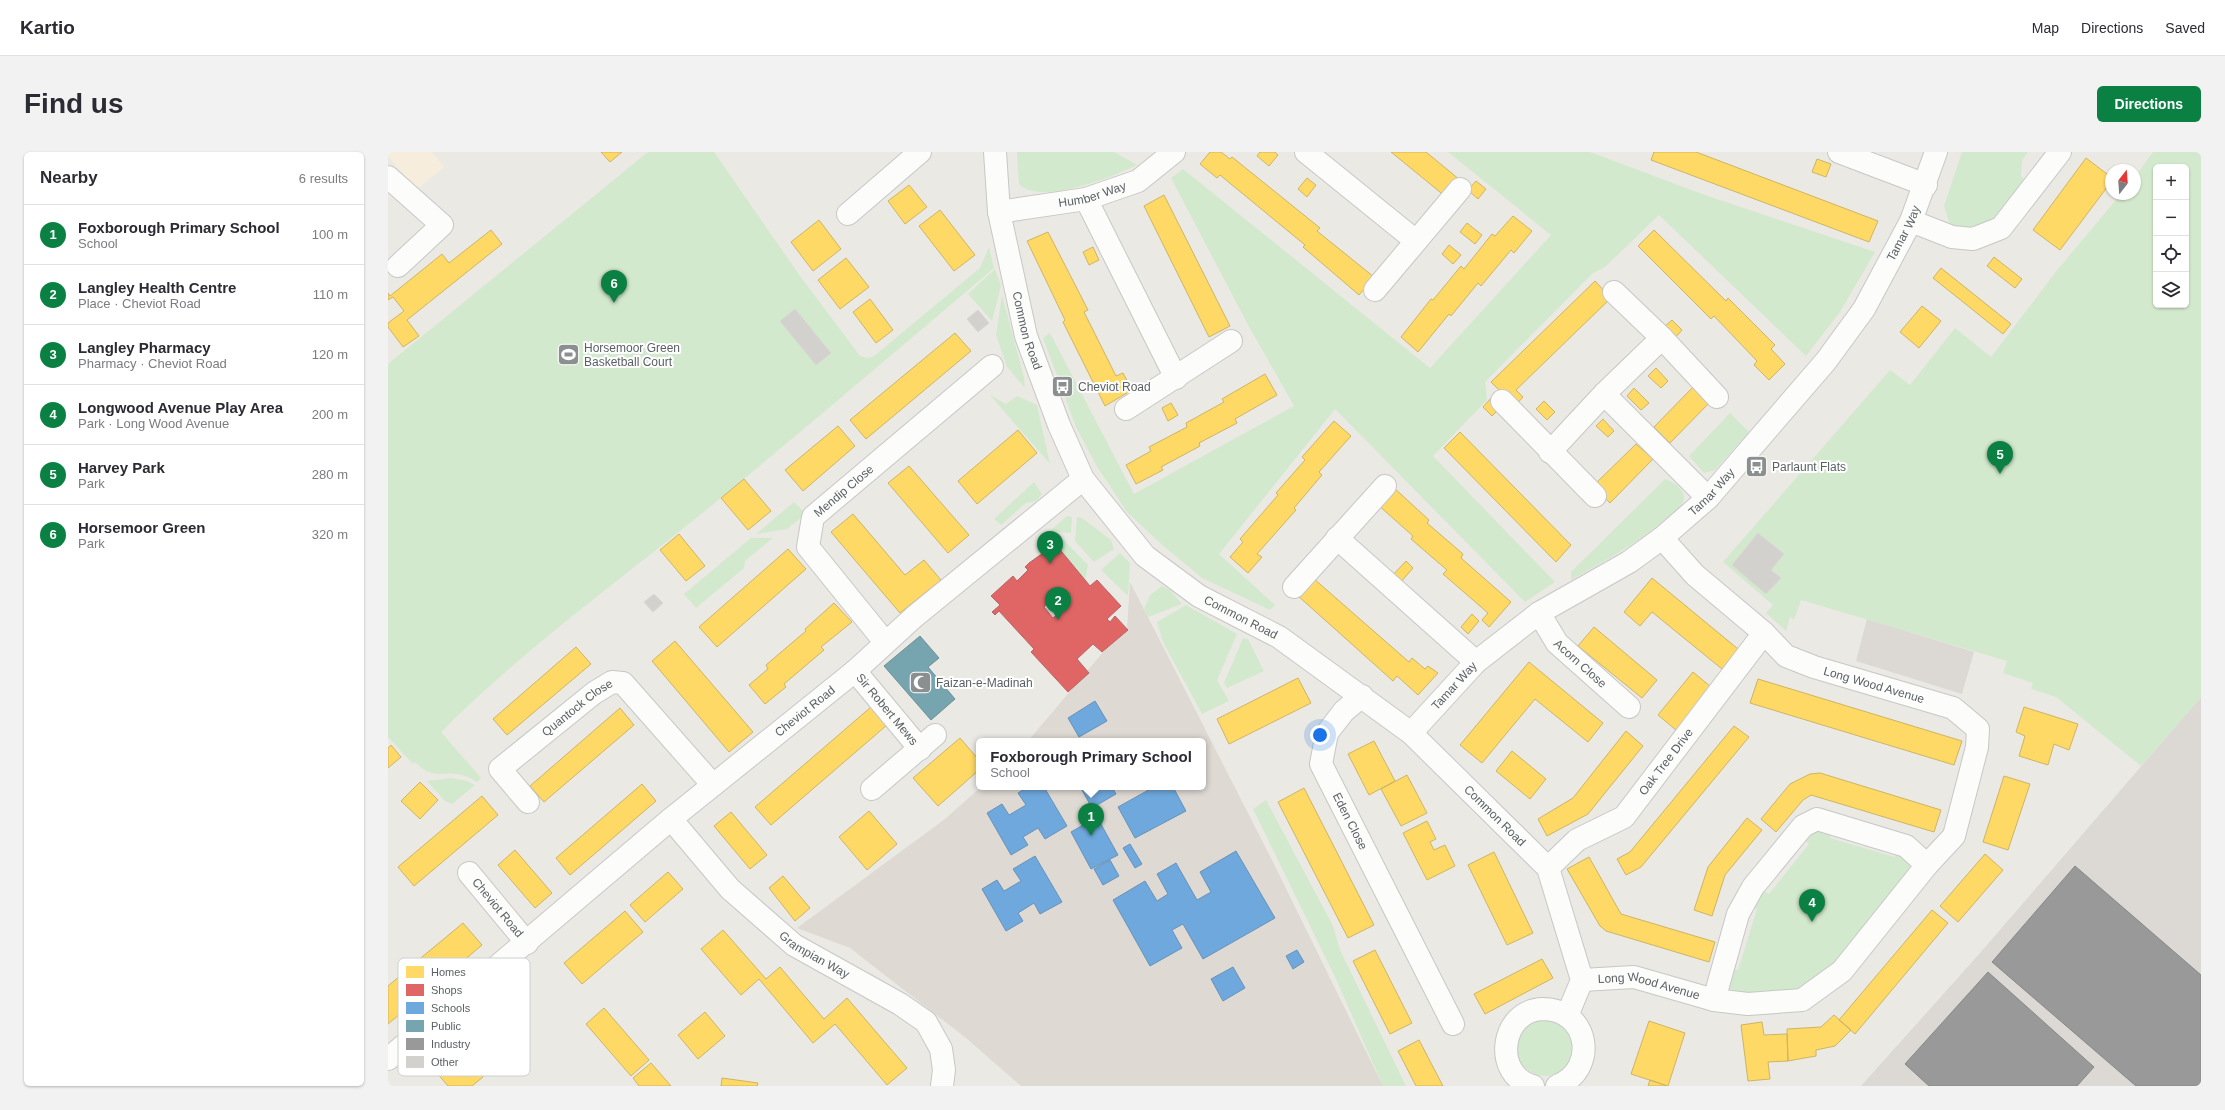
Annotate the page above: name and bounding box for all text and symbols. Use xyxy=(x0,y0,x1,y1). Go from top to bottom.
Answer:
text: Kartio xyxy=(20,17,75,38)
text: Map xyxy=(2032,20,2059,36)
text: Directions xyxy=(2081,20,2143,36)
text: Saved xyxy=(2165,20,2205,36)
button: Directions xyxy=(2097,86,2201,122)
text: Find us xyxy=(24,88,124,119)
north arrow xyxy=(2105,164,2141,200)
map controls xyxy=(2153,164,2189,308)
button: + xyxy=(2153,164,2189,200)
text: Nearby xyxy=(40,168,98,187)
text: 6 results xyxy=(299,171,348,186)
street label: Humber Way xyxy=(1057,179,1128,210)
button: − xyxy=(2153,200,2189,236)
street label: Tamar Way xyxy=(1884,204,1923,263)
text: Foxborough Primary School xyxy=(78,219,280,236)
text: 1 xyxy=(49,227,57,242)
text: 100 m xyxy=(312,227,348,242)
text: School xyxy=(78,236,118,251)
button: locate xyxy=(2153,236,2189,272)
pin: 6 xyxy=(601,270,627,303)
button: layers xyxy=(2153,272,2189,308)
text: Langley Health Centre xyxy=(78,279,236,296)
text: 2 xyxy=(49,287,57,302)
text: 110 m xyxy=(313,287,348,302)
street label: Common Road xyxy=(1009,290,1045,372)
text: Place · Cheviot Road xyxy=(78,296,201,311)
text: Langley Pharmacy xyxy=(78,339,211,356)
place label: Horsemoor Green Basketball Court xyxy=(584,341,680,369)
sports icon: Horsemoor Green Basketball Court xyxy=(555,342,581,368)
text: 3 xyxy=(49,347,57,362)
text: 120 m xyxy=(312,347,348,362)
text: Pharmacy · Cheviot Road xyxy=(78,356,227,371)
bus stop icon: Cheviot Road xyxy=(1049,374,1075,400)
place label: Cheviot Road xyxy=(1078,380,1151,394)
text: Longwood Avenue Play Area xyxy=(78,399,283,416)
text: 4 xyxy=(49,407,57,422)
text: 200 m xyxy=(312,407,348,422)
text: Park · Long Wood Avenue xyxy=(78,416,229,431)
pin: 5 xyxy=(1987,441,2013,474)
bus stop icon: Parlaunt Flats xyxy=(1743,454,1769,480)
text: Harvey Park xyxy=(78,459,165,476)
place label: Parlaunt Flats xyxy=(1772,460,1846,474)
street label: Mendip Close xyxy=(811,462,877,520)
street label: Tamar Way xyxy=(1686,465,1737,519)
text: 5 xyxy=(49,467,57,482)
text: 280 m xyxy=(312,467,348,482)
text: Park xyxy=(78,476,105,491)
text: Horsemoor Green xyxy=(78,519,206,536)
text: 6 xyxy=(49,527,57,542)
text: 320 m xyxy=(312,527,348,542)
pin: 3 xyxy=(1037,531,1063,564)
text: Park xyxy=(78,536,105,551)
pin: 2 xyxy=(1045,587,1071,620)
street label: Common Road xyxy=(1202,593,1280,642)
street label: Acorn Close xyxy=(1551,637,1610,691)
street label: Tamar Way xyxy=(1429,659,1480,713)
street label: Long Wood Avenue xyxy=(1822,664,1926,706)
mosque icon: Faizan-e-Madinah xyxy=(907,670,933,696)
street label: Sir Robert Mews xyxy=(853,671,921,748)
street label: Quantock Close xyxy=(539,676,615,739)
place label: Faizan-e-Madinah xyxy=(936,676,1033,690)
street label: Cheviot Road xyxy=(772,683,838,740)
your location xyxy=(1310,725,1330,745)
street label: Oak Tree Drive xyxy=(1636,725,1696,798)
popup xyxy=(976,738,1206,790)
text: Foxborough Primary School xyxy=(990,748,1192,765)
text: School xyxy=(990,765,1030,780)
street label: Common Road xyxy=(1461,782,1529,849)
street label: Eden Close xyxy=(1330,790,1371,852)
pin: 1 xyxy=(1078,803,1104,836)
street label: Cheviot Road xyxy=(469,875,526,940)
pin: 4 xyxy=(1799,889,1825,922)
street label: Grampian Way xyxy=(776,928,852,981)
legend xyxy=(398,958,530,1076)
text: Homes xyxy=(431,966,466,978)
street label: Long Wood Avenue xyxy=(1597,970,1702,1003)
text: Shops xyxy=(431,984,463,996)
text: Schools xyxy=(431,1002,471,1014)
text: Public xyxy=(431,1020,461,1032)
text: Industry xyxy=(431,1038,471,1050)
text: Other xyxy=(431,1056,459,1068)

